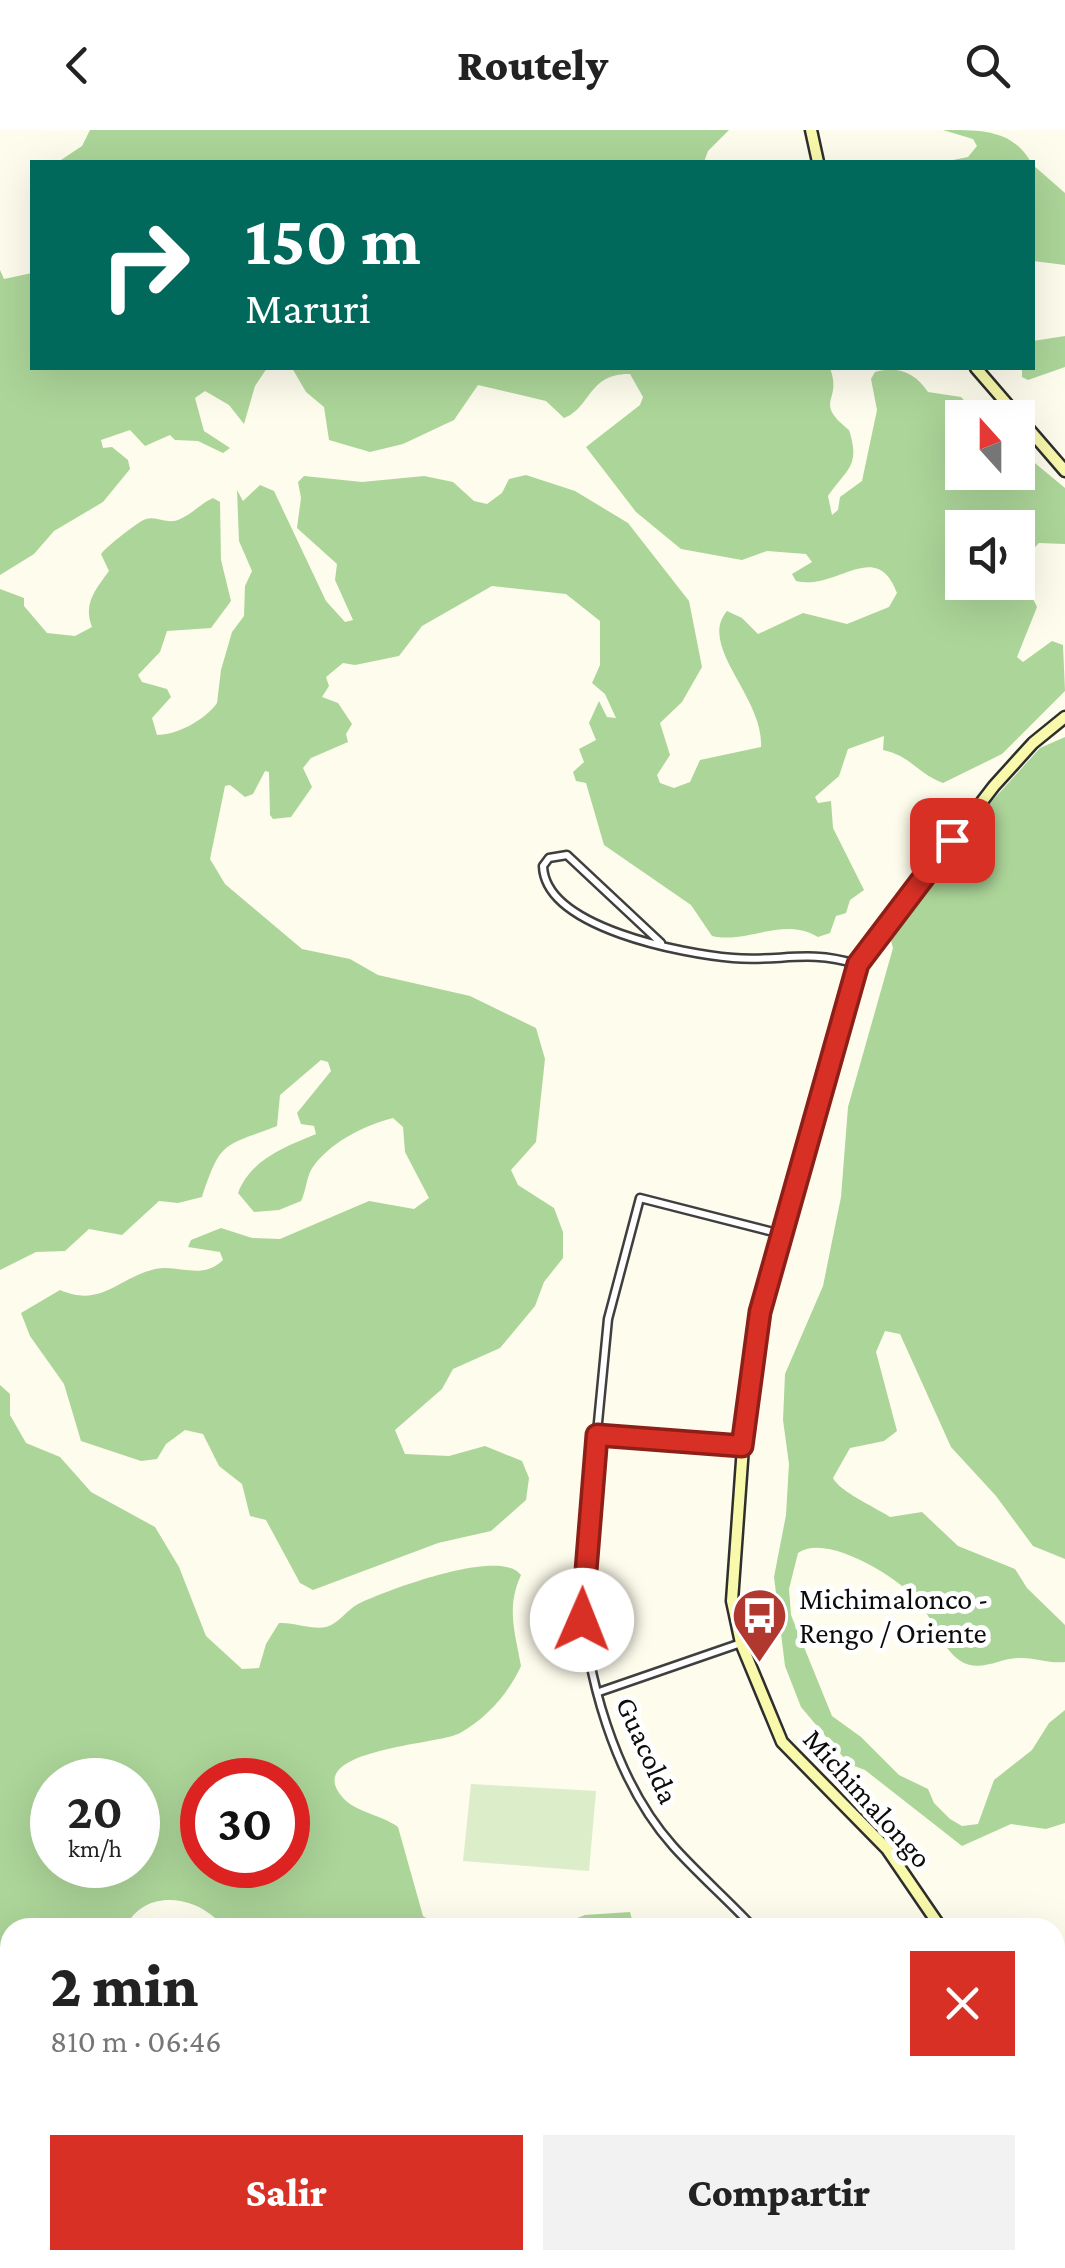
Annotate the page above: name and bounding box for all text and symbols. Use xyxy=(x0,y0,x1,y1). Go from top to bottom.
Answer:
icon: back xyxy=(50,38,105,93)
icon: search xyxy=(960,38,1015,93)
text: Routely xyxy=(457,40,608,90)
icon: right xyxy=(80,200,210,330)
text: 150 m xyxy=(245,201,421,279)
text: Maruri xyxy=(245,283,371,333)
north arrow xyxy=(945,400,1035,490)
map controls xyxy=(945,400,1035,600)
button: sound xyxy=(945,510,1035,600)
pin xyxy=(910,798,995,883)
icon: arrive xyxy=(925,813,980,868)
position arrow xyxy=(530,1568,634,1672)
place label: Michimalonco - Rengo / Oriente xyxy=(799,1582,989,1650)
bus stop icon: Michimalonco - Rengo / Oriente xyxy=(730,1585,790,1664)
street label: Guacolda xyxy=(610,1691,686,1809)
street label: Michimalongo xyxy=(796,1722,939,1875)
speed limit sign: 30 xyxy=(180,1758,310,1888)
text: 20 xyxy=(67,1783,123,1839)
text: km/h xyxy=(68,1835,122,1862)
button: close xyxy=(910,1951,1015,2056)
text: 2 min xyxy=(50,1952,198,2019)
text: 810 m · 06:46 xyxy=(50,2023,222,2059)
button: Salir xyxy=(50,2135,523,2250)
button: Compartir xyxy=(543,2135,1015,2250)

